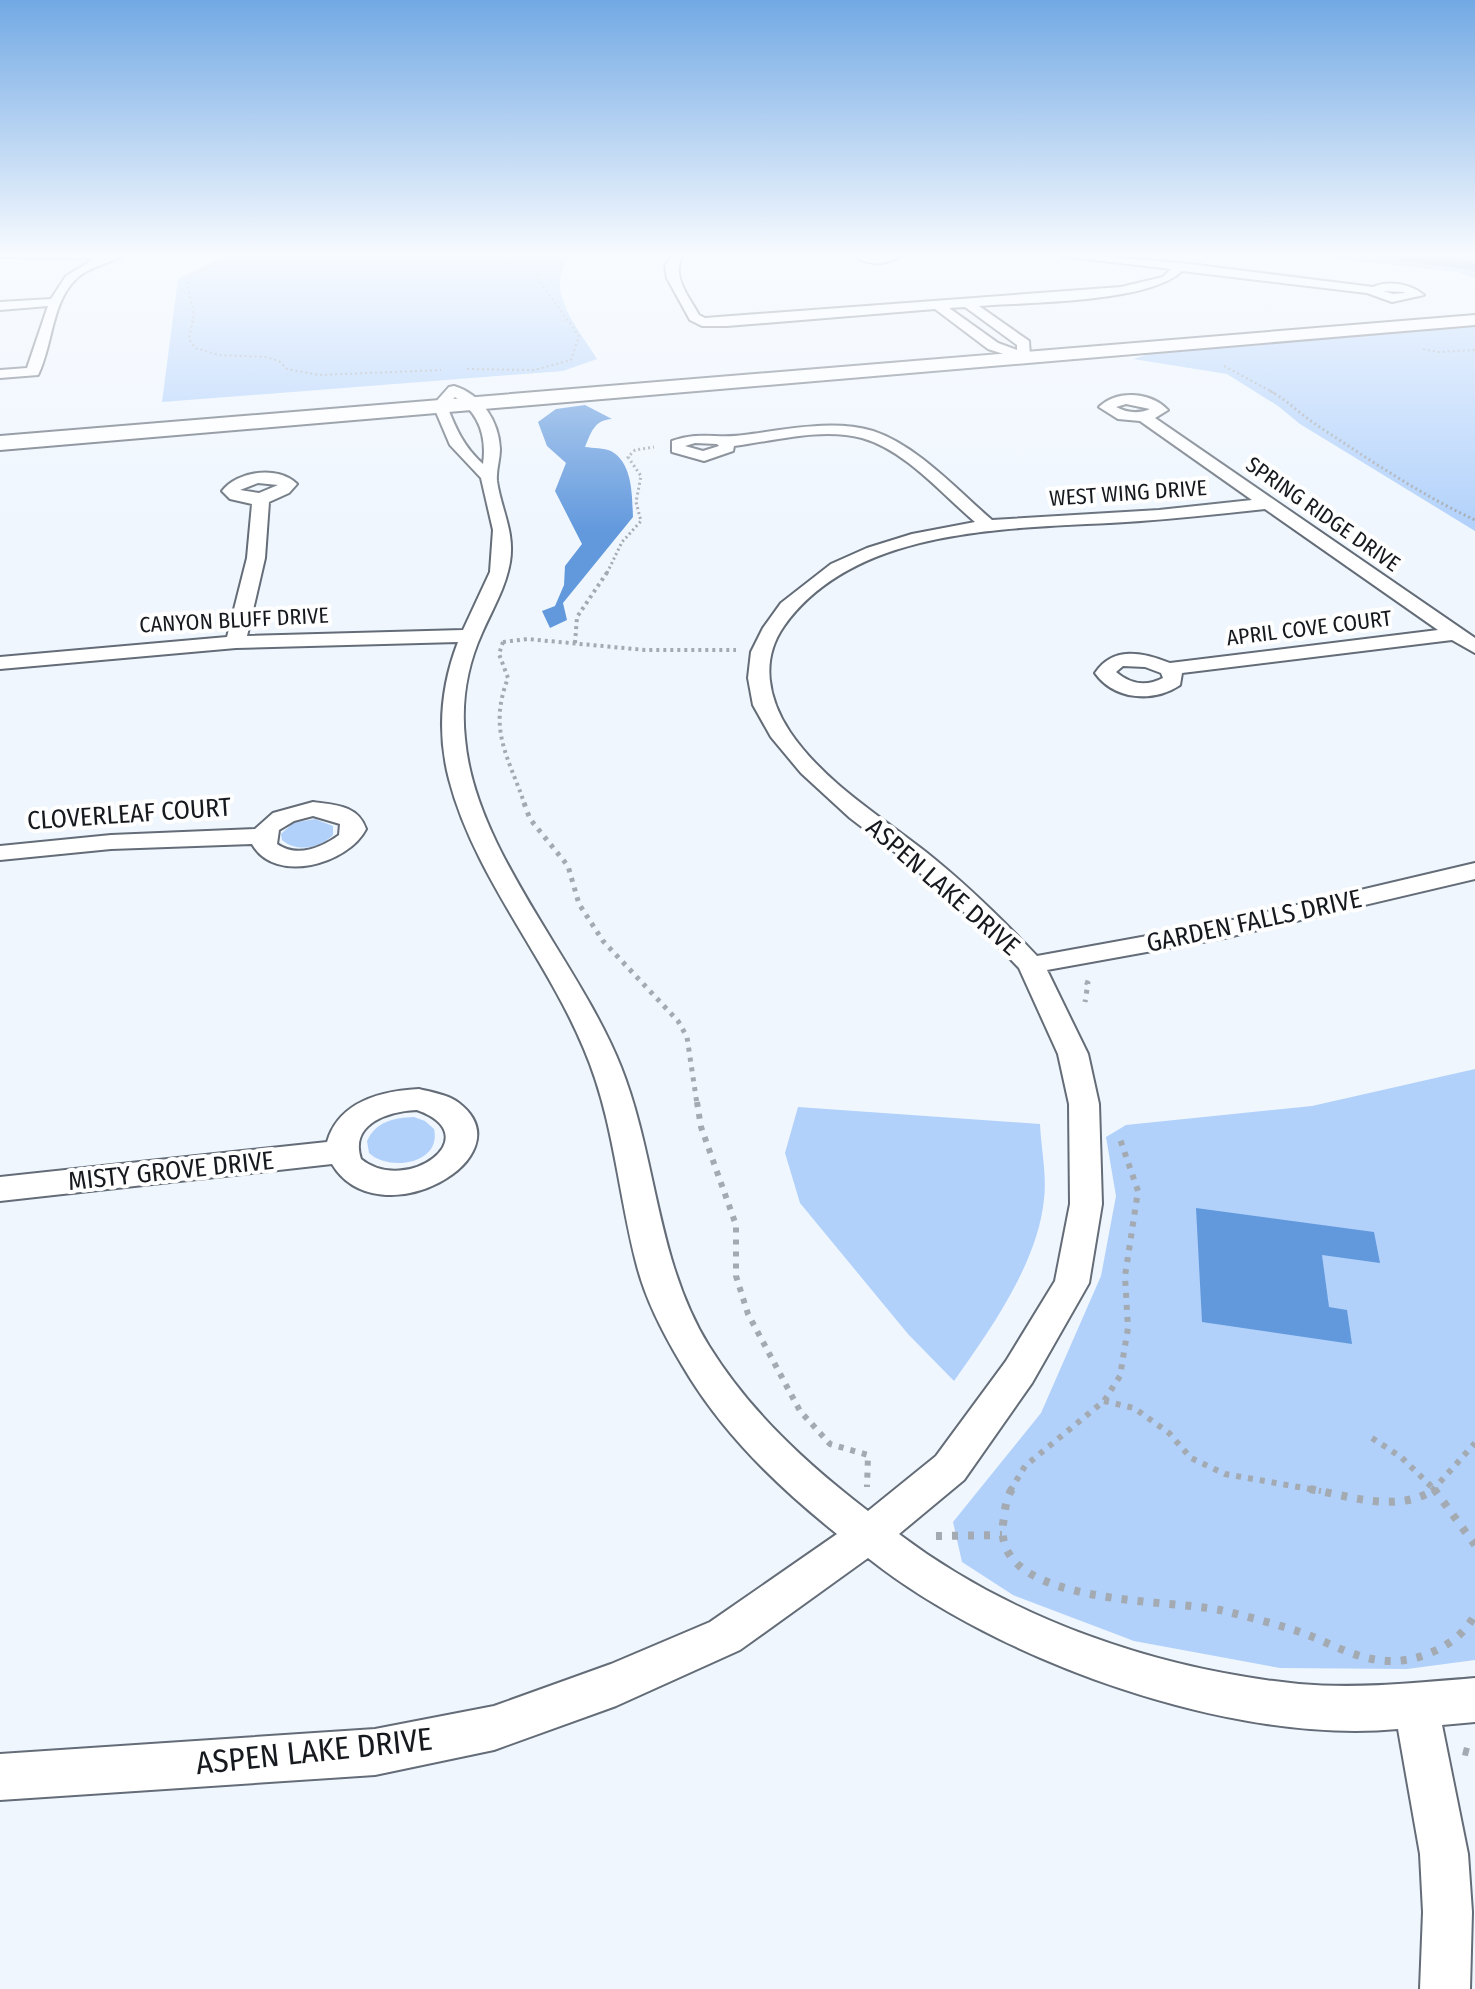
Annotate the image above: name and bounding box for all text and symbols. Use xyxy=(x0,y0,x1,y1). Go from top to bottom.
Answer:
street label: SPRING RIDGE DRIVE xyxy=(1241,451,1405,577)
street label: WEST WING DRIVE xyxy=(1048,474,1208,512)
street label: CANYON BLUFF DRIVE xyxy=(139,602,329,638)
street label: APRIL COVE COURT xyxy=(1225,604,1394,652)
street label: CLOVERLEAF COURT xyxy=(26,791,232,837)
street label: ASPEN LAKE DRIVE xyxy=(860,812,1026,962)
street label: GARDEN FALLS DRIVE xyxy=(1144,883,1364,959)
street label: MISTY GROVE DRIVE xyxy=(67,1145,275,1197)
street label: ASPEN LAKE DRIVE xyxy=(194,1720,434,1782)

